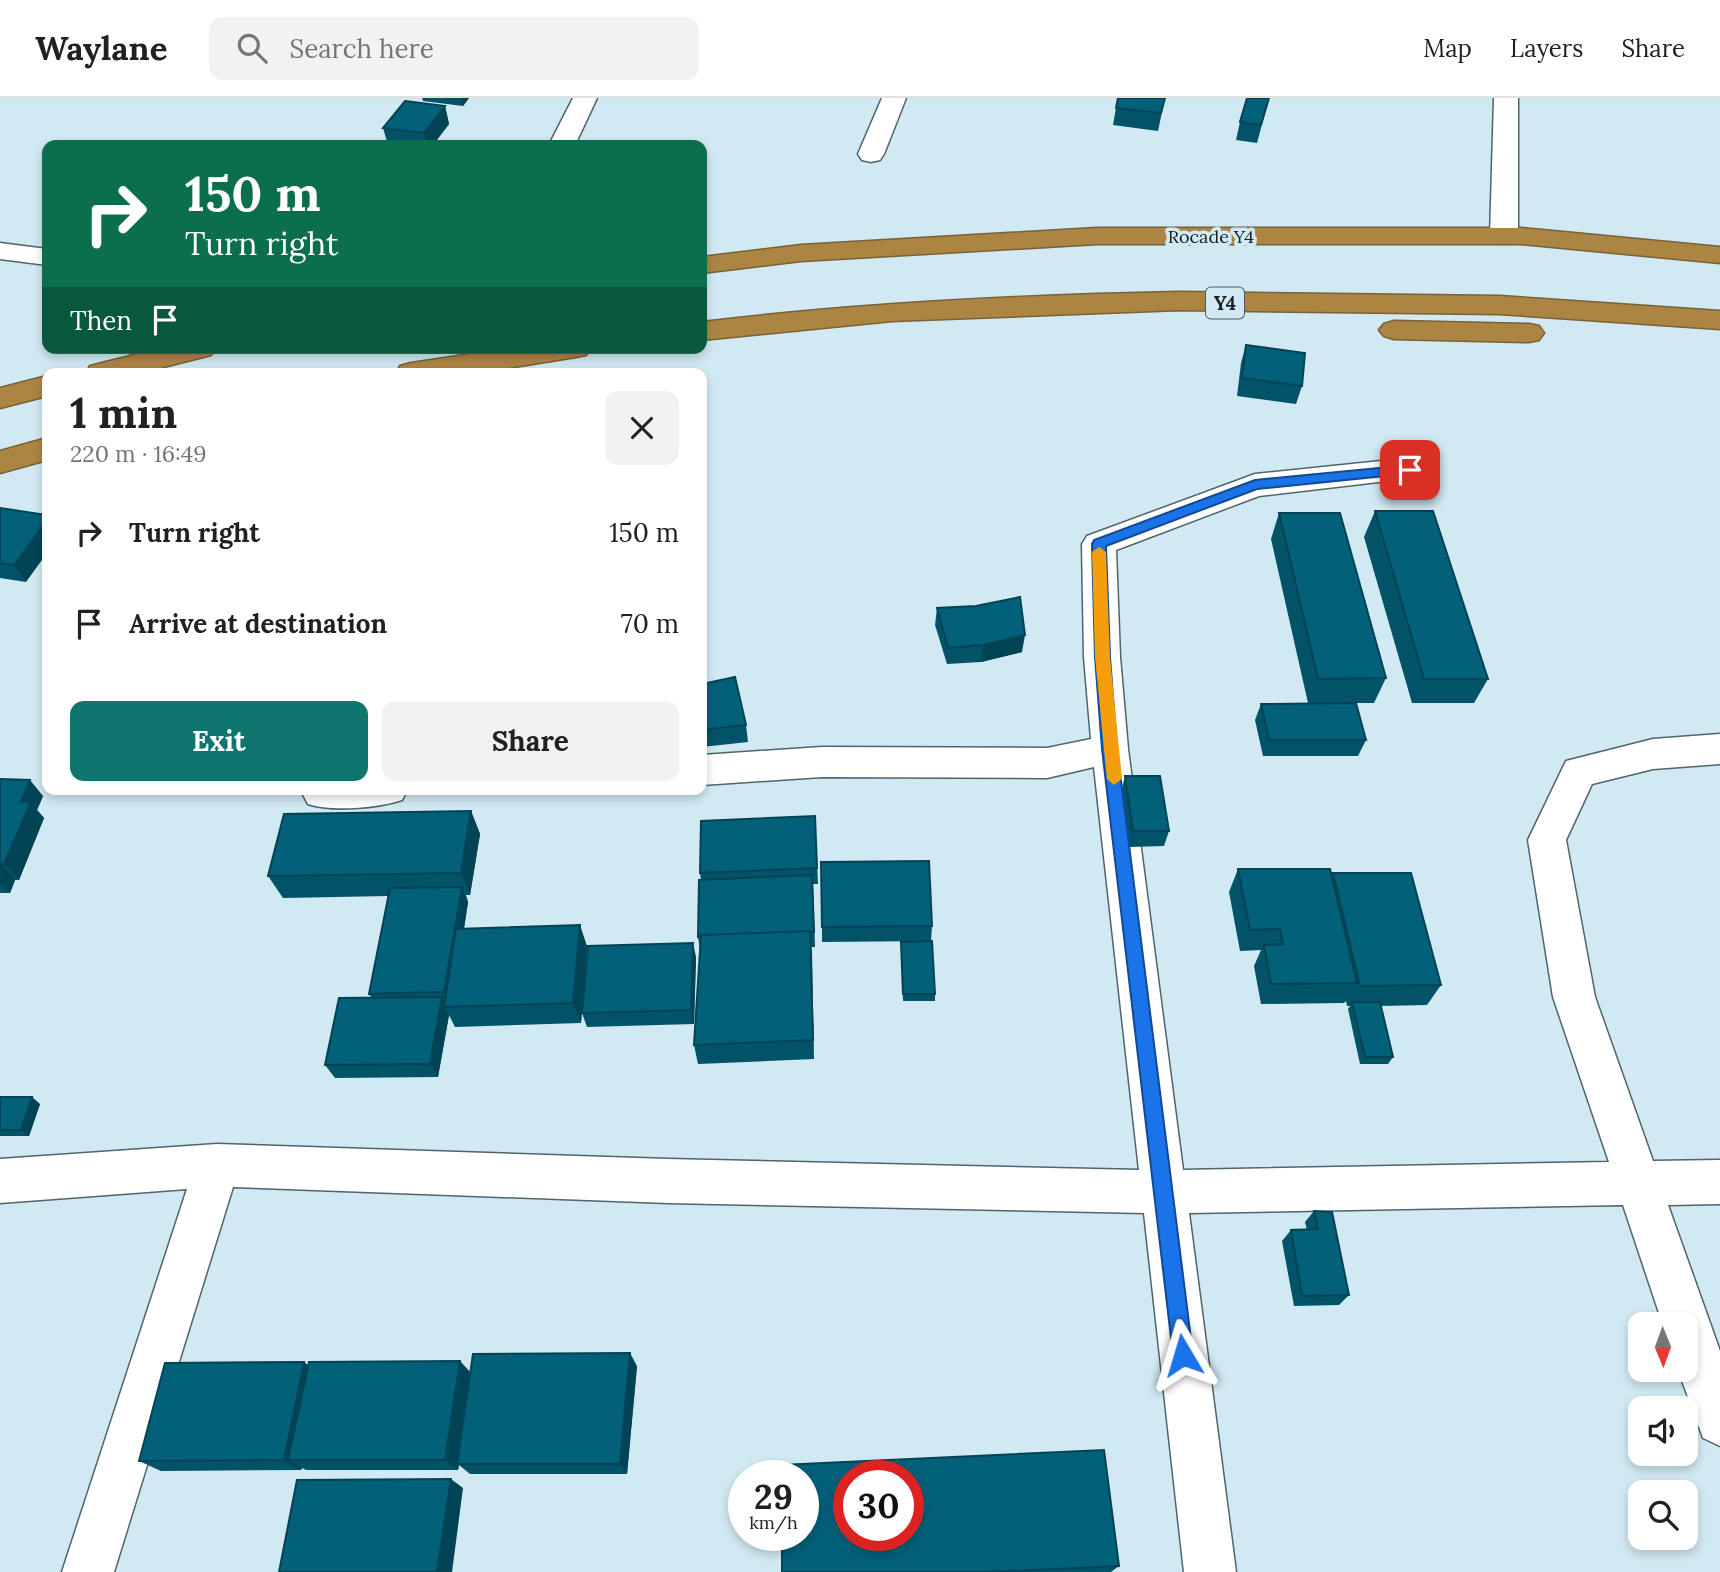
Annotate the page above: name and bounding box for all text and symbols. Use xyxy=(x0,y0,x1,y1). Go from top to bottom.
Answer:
search box xyxy=(209,17,699,80)
text: Waylane xyxy=(35,27,167,69)
icon: search xyxy=(233,29,271,67)
text: Search here xyxy=(289,32,434,65)
text: Map xyxy=(1423,33,1472,64)
text: Layers xyxy=(1510,33,1583,64)
text: Share xyxy=(1621,33,1685,64)
text: 150 m xyxy=(185,162,321,224)
icon: right xyxy=(70,168,161,259)
text: Turn right xyxy=(185,223,338,264)
street label: Rocade Y4 xyxy=(1168,225,1254,248)
road number: Y4 xyxy=(1206,288,1244,318)
icon: arrive xyxy=(146,301,184,339)
text: Then xyxy=(70,304,132,337)
text: 1 min xyxy=(70,386,177,440)
button: close xyxy=(605,391,679,465)
text: 220 m · 16:49 xyxy=(70,439,207,468)
pin xyxy=(1380,440,1440,500)
icon: arrive xyxy=(1391,451,1429,489)
icon: right xyxy=(70,514,108,552)
text: Turn right xyxy=(129,516,260,549)
text: 150 m xyxy=(609,516,679,549)
icon: arrive xyxy=(70,605,108,643)
text: Arrive at destination xyxy=(129,607,387,640)
text: 70 m xyxy=(621,607,679,640)
button: Exit xyxy=(70,701,368,781)
button: Share xyxy=(382,701,679,781)
north arrow xyxy=(1628,1312,1698,1382)
map controls xyxy=(1628,1312,1698,1550)
position arrow xyxy=(1146,1318,1220,1392)
button: sound xyxy=(1628,1396,1698,1466)
speed limit sign: 30 xyxy=(833,1460,924,1551)
text: 29 xyxy=(754,1474,793,1519)
button: search xyxy=(1628,1480,1698,1550)
text: km/h xyxy=(749,1511,798,1534)

